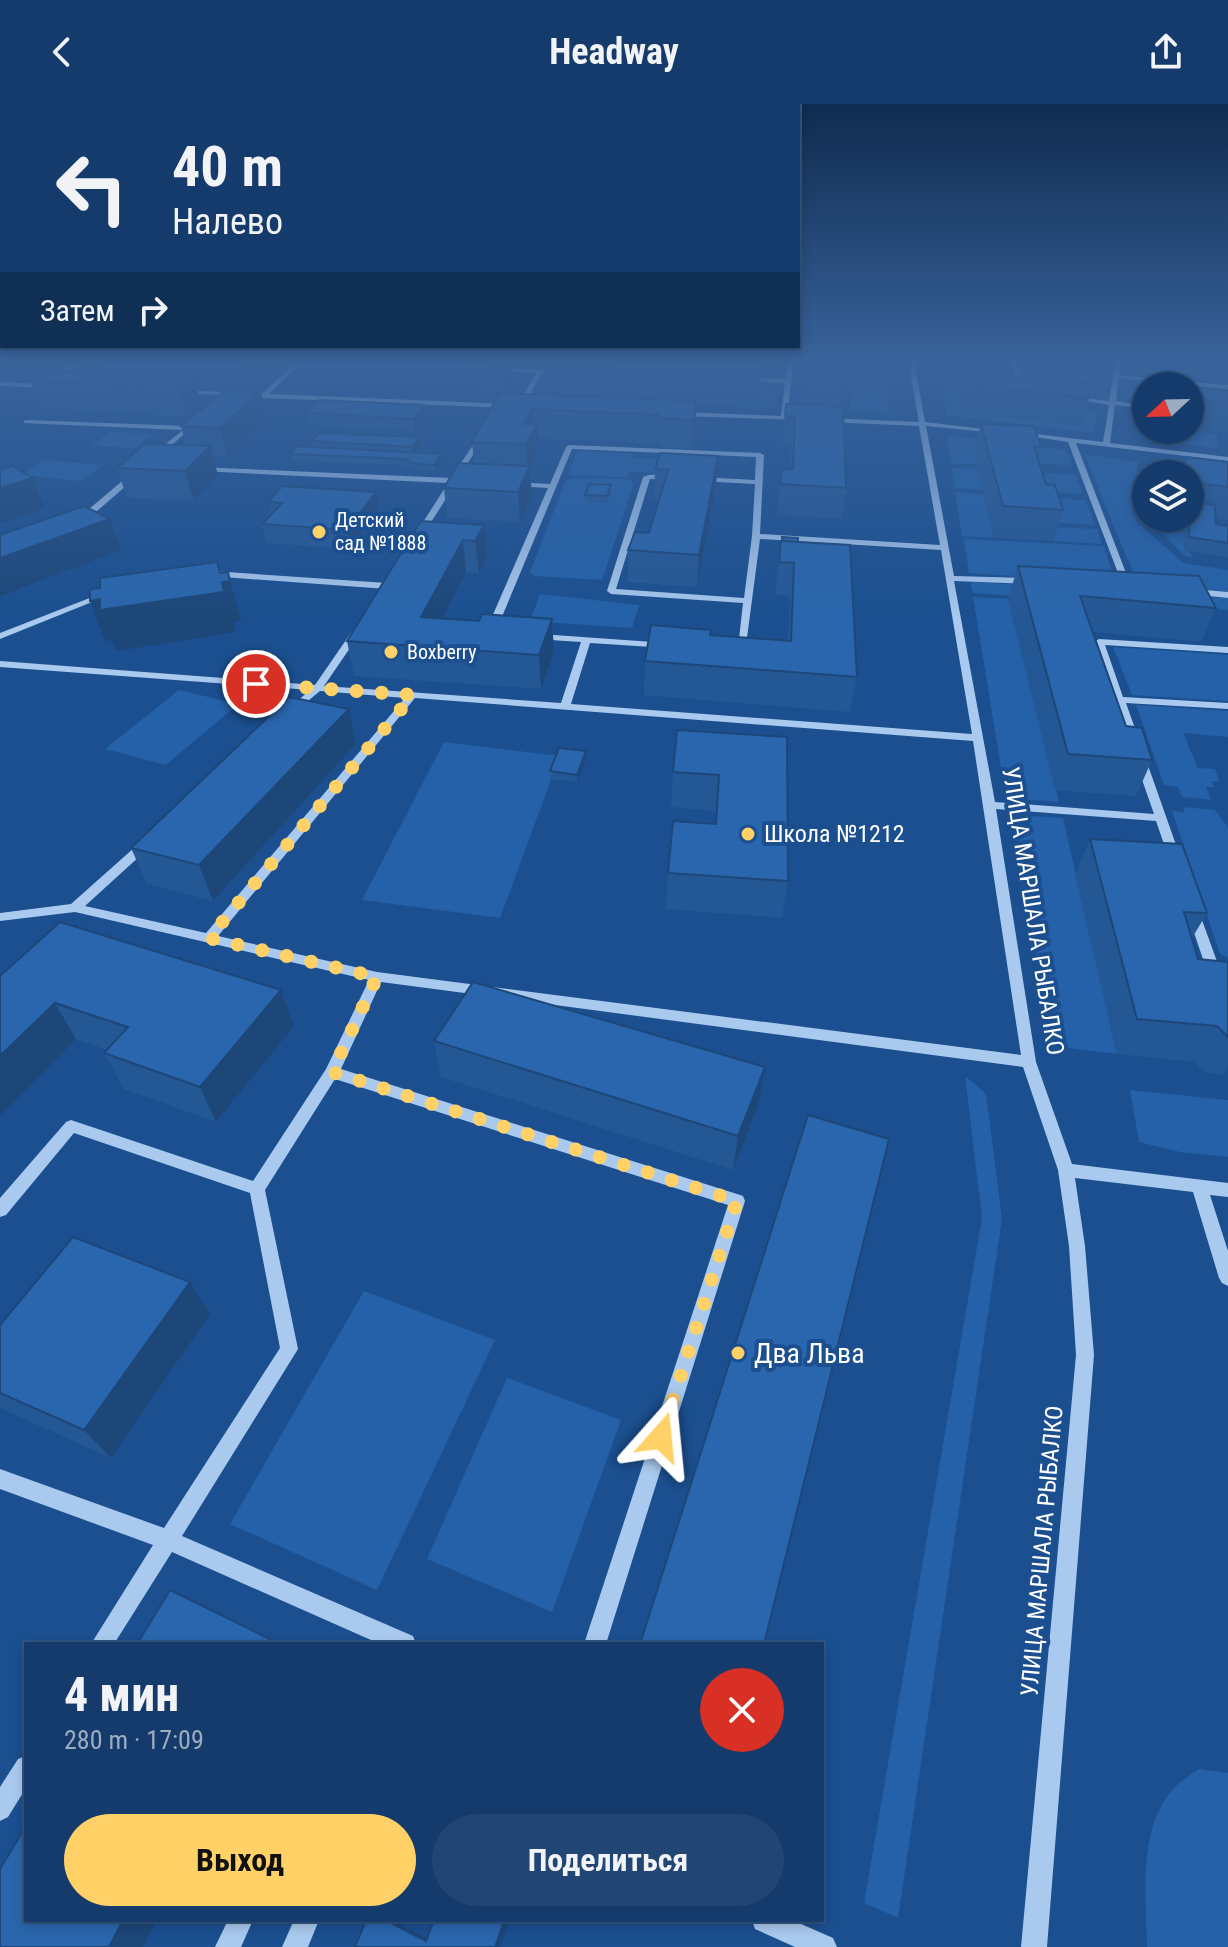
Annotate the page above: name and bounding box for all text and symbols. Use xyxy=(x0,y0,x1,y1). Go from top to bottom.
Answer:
icon: back xyxy=(40,30,84,74)
icon: share xyxy=(1144,30,1188,74)
text: Headway xyxy=(549,31,679,73)
text: 40 m xyxy=(172,134,283,200)
icon: left xyxy=(40,136,144,240)
text: Налево xyxy=(172,201,283,243)
icon: right xyxy=(131,288,175,332)
text: Затем xyxy=(40,293,115,328)
north arrow xyxy=(1132,372,1204,444)
map controls xyxy=(1132,372,1204,532)
button: layers xyxy=(1132,460,1204,532)
place label: Детский сад №1888 xyxy=(335,508,426,555)
marker: Детский сад №1888 xyxy=(310,523,328,541)
place label: Boxberry xyxy=(407,640,476,664)
marker: Boxberry xyxy=(382,643,400,661)
pin xyxy=(222,650,290,718)
icon: arrive xyxy=(234,662,278,706)
street label: УЛИЦА МАРШАЛА РЫБАЛКО xyxy=(996,765,1070,1057)
place label: Школа №1212 xyxy=(764,820,905,848)
marker: Школа №1212 xyxy=(739,825,757,843)
place label: Два Льва xyxy=(754,1337,865,1370)
marker: Два Льва xyxy=(729,1344,747,1362)
position arrow xyxy=(619,1395,703,1479)
street label: УЛИЦА МАРШАЛА РЫБАЛКО xyxy=(1015,1404,1069,1698)
text: 4 мин xyxy=(64,1666,179,1723)
button: close xyxy=(700,1668,784,1752)
text: 280 m · 17:09 xyxy=(64,1725,204,1755)
button: Выход xyxy=(64,1814,416,1906)
button: Поделиться xyxy=(432,1814,784,1906)

